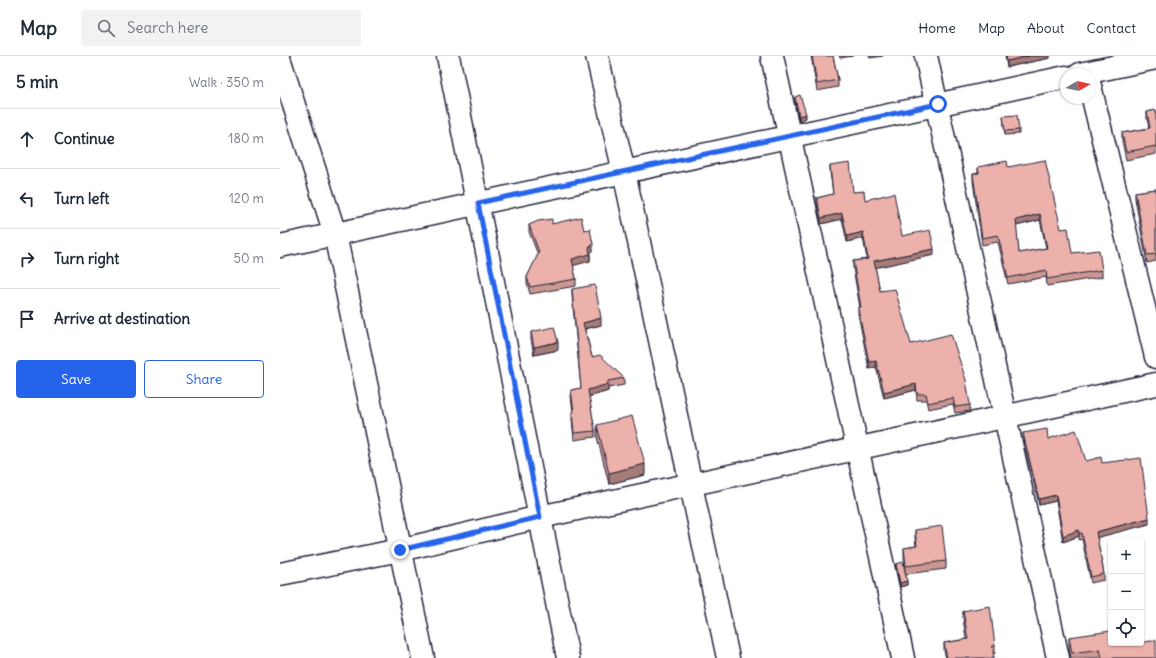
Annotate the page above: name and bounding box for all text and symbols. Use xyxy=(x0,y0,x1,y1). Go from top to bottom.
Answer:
search box xyxy=(81,10,361,46)
text: Map xyxy=(20,16,57,40)
icon: search xyxy=(95,17,117,39)
text: Search here xyxy=(127,18,208,37)
text: Home xyxy=(918,19,956,37)
text: Map xyxy=(978,19,1005,37)
text: About xyxy=(1027,19,1065,37)
text: Contact xyxy=(1087,19,1136,37)
north arrow xyxy=(1060,68,1096,104)
text: 5 min xyxy=(16,71,58,93)
text: Walk · 350 m xyxy=(189,74,264,91)
route start xyxy=(929,95,947,113)
icon: ahead xyxy=(16,128,38,150)
text: Continue xyxy=(54,129,115,148)
text: 180 m xyxy=(228,130,264,147)
icon: left xyxy=(16,188,38,210)
text: Turn left xyxy=(54,189,109,208)
text: 120 m xyxy=(229,190,264,207)
icon: right xyxy=(16,248,38,270)
text: Turn right xyxy=(54,249,119,268)
text: 50 m xyxy=(233,250,264,267)
icon: arrive xyxy=(16,308,38,330)
text: Arrive at destination xyxy=(54,309,190,328)
button: Save xyxy=(16,360,136,398)
button: Share xyxy=(144,360,264,398)
map controls xyxy=(1108,538,1144,646)
button: + xyxy=(1108,538,1144,574)
route end xyxy=(391,541,409,559)
button: − xyxy=(1108,574,1144,610)
button: locate xyxy=(1108,610,1144,646)

